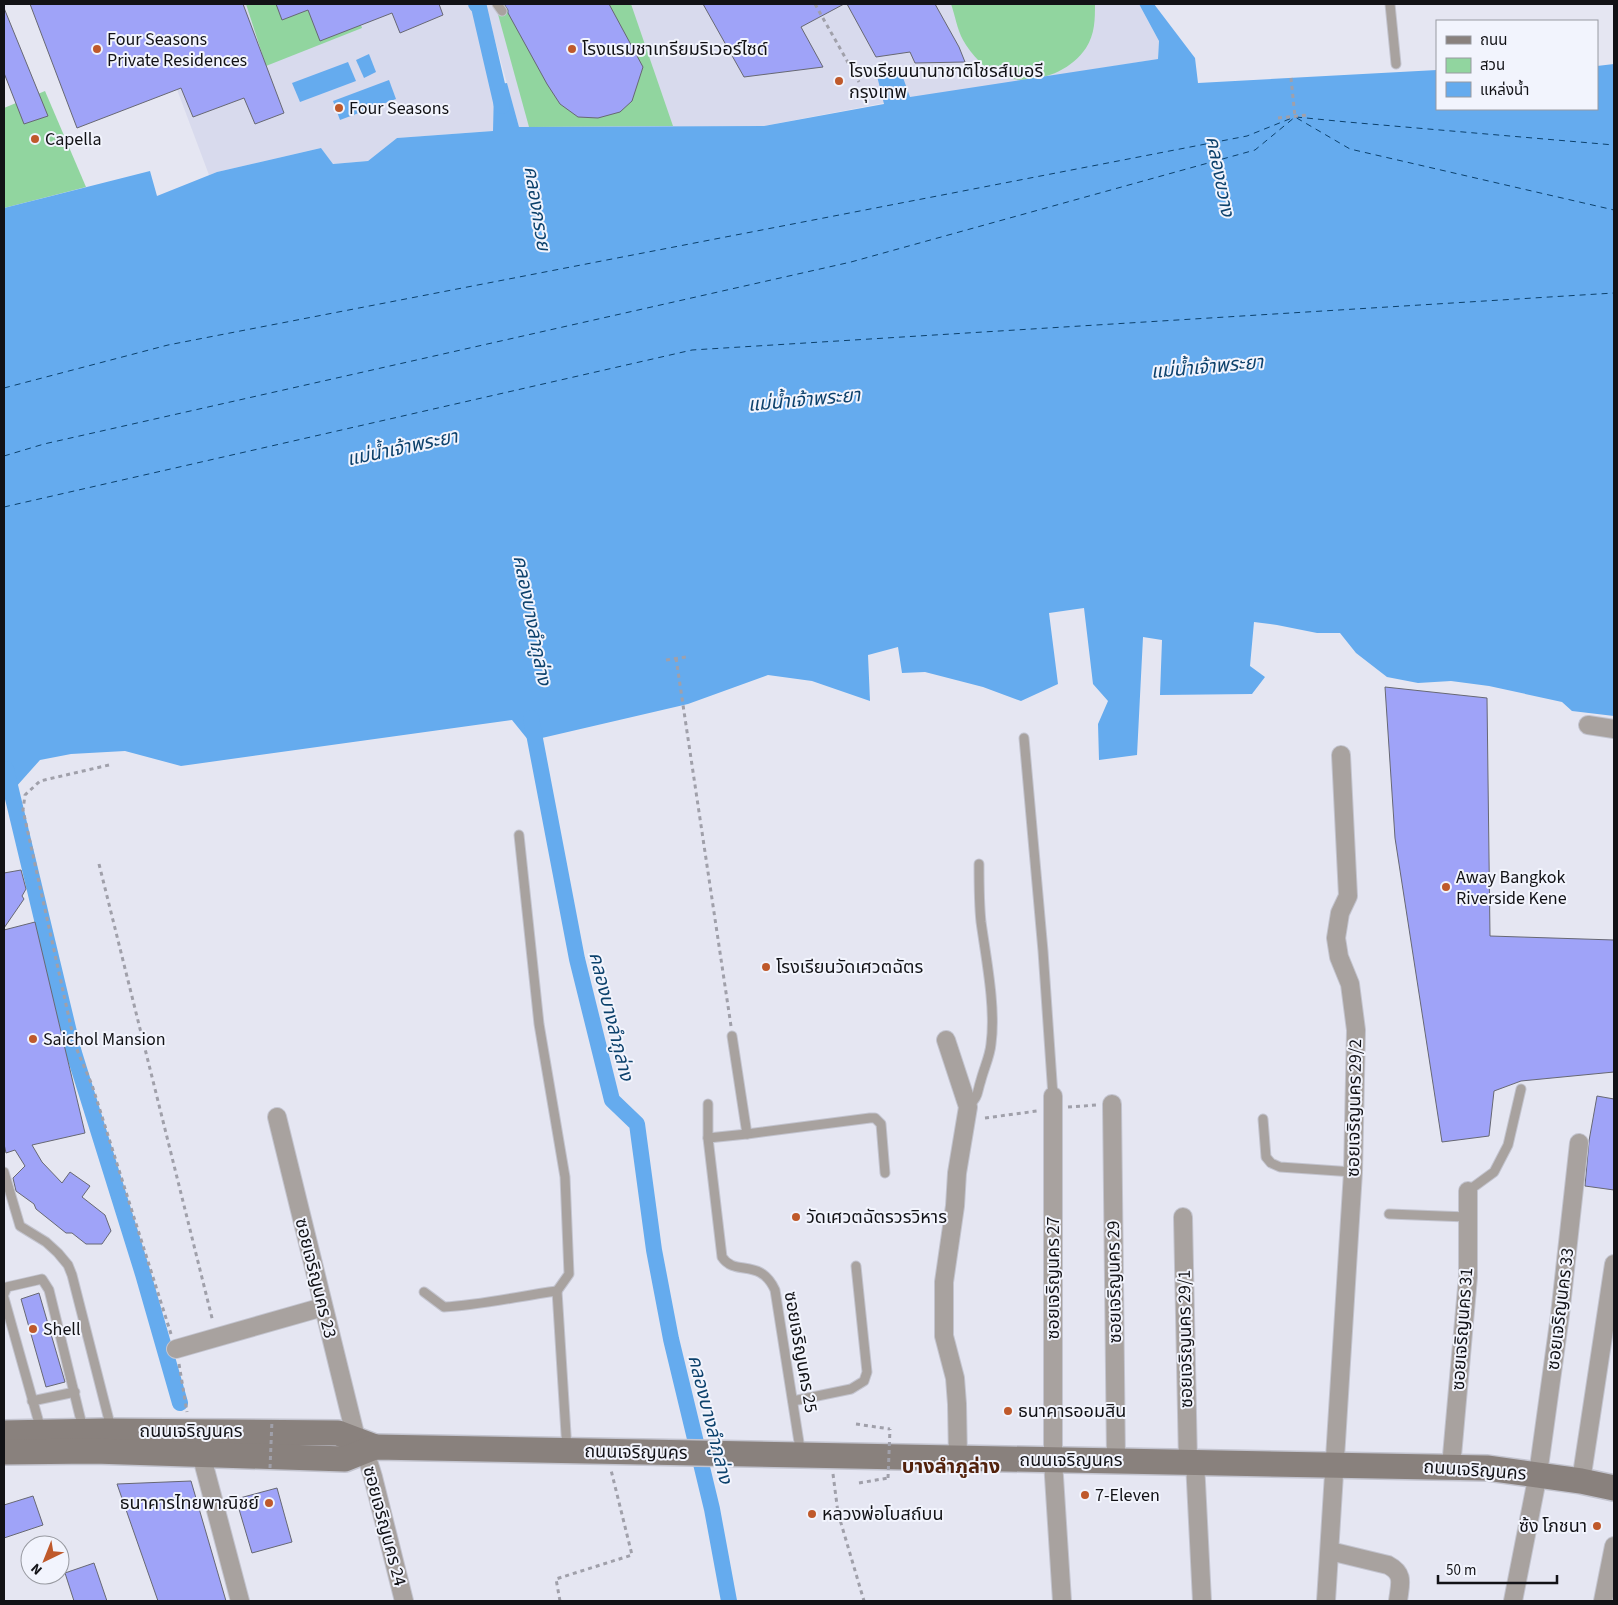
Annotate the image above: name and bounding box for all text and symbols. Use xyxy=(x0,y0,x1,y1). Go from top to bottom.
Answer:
legend xyxy=(1436,20,1598,110)
place label: Four Seasons Private Residences xyxy=(107,27,247,73)
text: ถนน xyxy=(1480,30,1507,51)
place label: โรงแรมชาเทรียมริเวอร์ไซด์ xyxy=(582,37,768,62)
marker: Four Seasons Private Residences xyxy=(91,43,103,55)
marker: โรงแรมชาเทรียมริเวอร์ไซด์ xyxy=(566,43,578,55)
text: สวน xyxy=(1480,55,1505,76)
place label: โรงเรียนนานาชาติโชรส์เบอรี กรุงเทพ xyxy=(849,59,1043,105)
marker: โรงเรียนนานาชาติโชรส์เบอรี กรุงเทพ xyxy=(833,75,845,87)
text: แหล่งน้ำ xyxy=(1480,79,1529,101)
place label: Four Seasons xyxy=(349,96,449,121)
marker: Four Seasons xyxy=(333,102,345,114)
place label: Capella xyxy=(45,127,102,152)
marker: Capella xyxy=(29,133,41,145)
water label: คลองขวาง xyxy=(1199,134,1241,220)
water label: คลองกรวย xyxy=(517,164,557,254)
water label: แม่น้ำเจ้าพระยา xyxy=(1150,348,1266,386)
water label: แม่น้ำเจ้าพระยา xyxy=(747,381,863,419)
water label: แม่น้ำเจ้าพระยา xyxy=(344,422,461,473)
water label: คลองบางลำภูล่าง xyxy=(506,553,558,688)
place label: Away Bangkok Riverside Kene xyxy=(1456,865,1567,911)
marker: Away Bangkok Riverside Kene xyxy=(1440,881,1452,893)
water label: คลองบางลำภูล่าง xyxy=(582,949,640,1084)
place label: โรงเรียนวัดเศวตฉัตร xyxy=(776,955,923,980)
marker: โรงเรียนวัดเศวตฉัตร xyxy=(760,961,772,973)
place label: Saichol Mansion xyxy=(43,1027,166,1052)
marker: Saichol Mansion xyxy=(27,1033,39,1045)
street label: ซอยเจริญนคร 29/2 xyxy=(1341,1039,1368,1177)
place label: วัดเศวตฉัตรวรวิหาร xyxy=(806,1205,947,1230)
marker: วัดเศวตฉัตรวรวิหาร xyxy=(790,1211,802,1223)
street label: ซอยเจริญนคร 23 xyxy=(289,1215,343,1341)
street label: ซอยเจริญนคร 27 xyxy=(1041,1216,1066,1339)
street label: ซอยเจริญนคร 29 xyxy=(1101,1220,1128,1344)
street label: ซอยเจริญนคร 33 xyxy=(1541,1246,1580,1372)
street label: ซอยเจริญนคร 31 xyxy=(1446,1267,1479,1391)
street label: ซอยเจริญนคร 29/1 xyxy=(1172,1270,1199,1408)
street label: ซอยเจริญนคร 25 xyxy=(778,1289,823,1415)
place label: Shell xyxy=(43,1317,81,1342)
marker: Shell xyxy=(27,1323,39,1335)
water label: คลองบางลำภูล่าง xyxy=(681,1352,739,1487)
place label: ธนาคารออมสิน xyxy=(1018,1399,1126,1424)
marker: ธนาคารออมสิน xyxy=(1002,1405,1014,1417)
street label: ถนนเจริญนคร xyxy=(139,1419,243,1444)
street label: ถนนเจริญนคร xyxy=(584,1439,688,1466)
street label: ถนนเจริญนคร xyxy=(1019,1448,1123,1473)
district label: บางลำภูล่าง xyxy=(902,1453,1000,1481)
street label: ถนนเจริญนคร xyxy=(1423,1454,1528,1487)
street label: ซอยเจริญนคร 24 xyxy=(357,1464,413,1589)
place label: 7-Eleven xyxy=(1095,1483,1160,1508)
marker: 7-Eleven xyxy=(1079,1489,1091,1501)
place label: ธนาคารไทยพาณิชย์ xyxy=(120,1491,259,1516)
marker: ธนาคารไทยพาณิชย์ xyxy=(263,1497,275,1509)
place label: หลวงพ่อโบสถ์บน xyxy=(822,1502,943,1527)
marker: หลวงพ่อโบสถ์บน xyxy=(806,1508,818,1520)
place label: ซ้ง โภชนา xyxy=(1519,1514,1587,1539)
marker: ซ้ง โภชนา xyxy=(1591,1520,1603,1532)
north arrow xyxy=(20,1535,70,1585)
scale bar xyxy=(1438,1552,1557,1584)
text: N xyxy=(27,1558,47,1579)
text: 50 m xyxy=(1446,1560,1476,1581)

